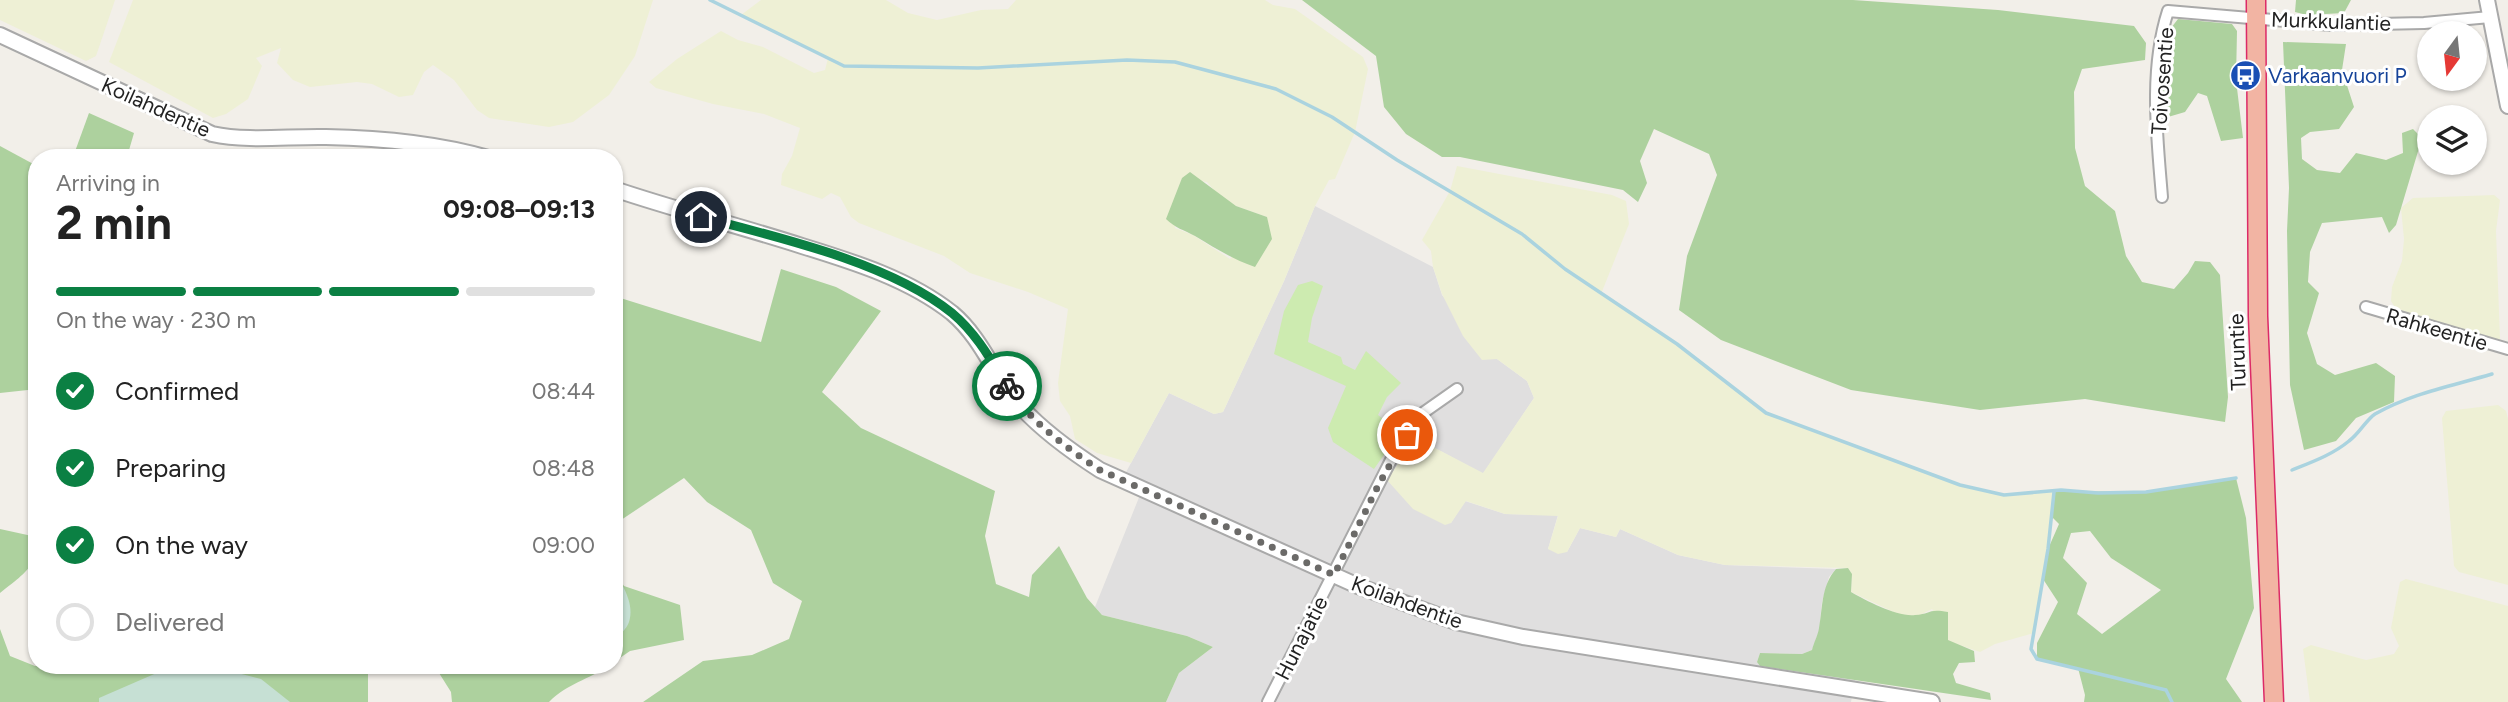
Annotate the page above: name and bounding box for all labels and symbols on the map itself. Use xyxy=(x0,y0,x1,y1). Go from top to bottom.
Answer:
street label: Murkkulantie xyxy=(2271,6,2391,36)
north arrow xyxy=(2417,21,2487,91)
street label: Toivosentie xyxy=(2146,27,2178,135)
bus stop icon: Varkaanvuori P xyxy=(2228,58,2262,92)
place label: Varkaanvuori P xyxy=(2268,63,2407,88)
street label: Koilahdentie xyxy=(98,72,214,142)
pin xyxy=(671,187,731,247)
street label: Rahkeentie xyxy=(2383,303,2491,355)
street label: Turuntie xyxy=(2223,313,2251,391)
courier xyxy=(972,351,1042,421)
pin xyxy=(1377,405,1437,465)
street label: Koilahdentie xyxy=(1348,570,1466,634)
street label: Hunajatie xyxy=(1269,592,1333,684)

